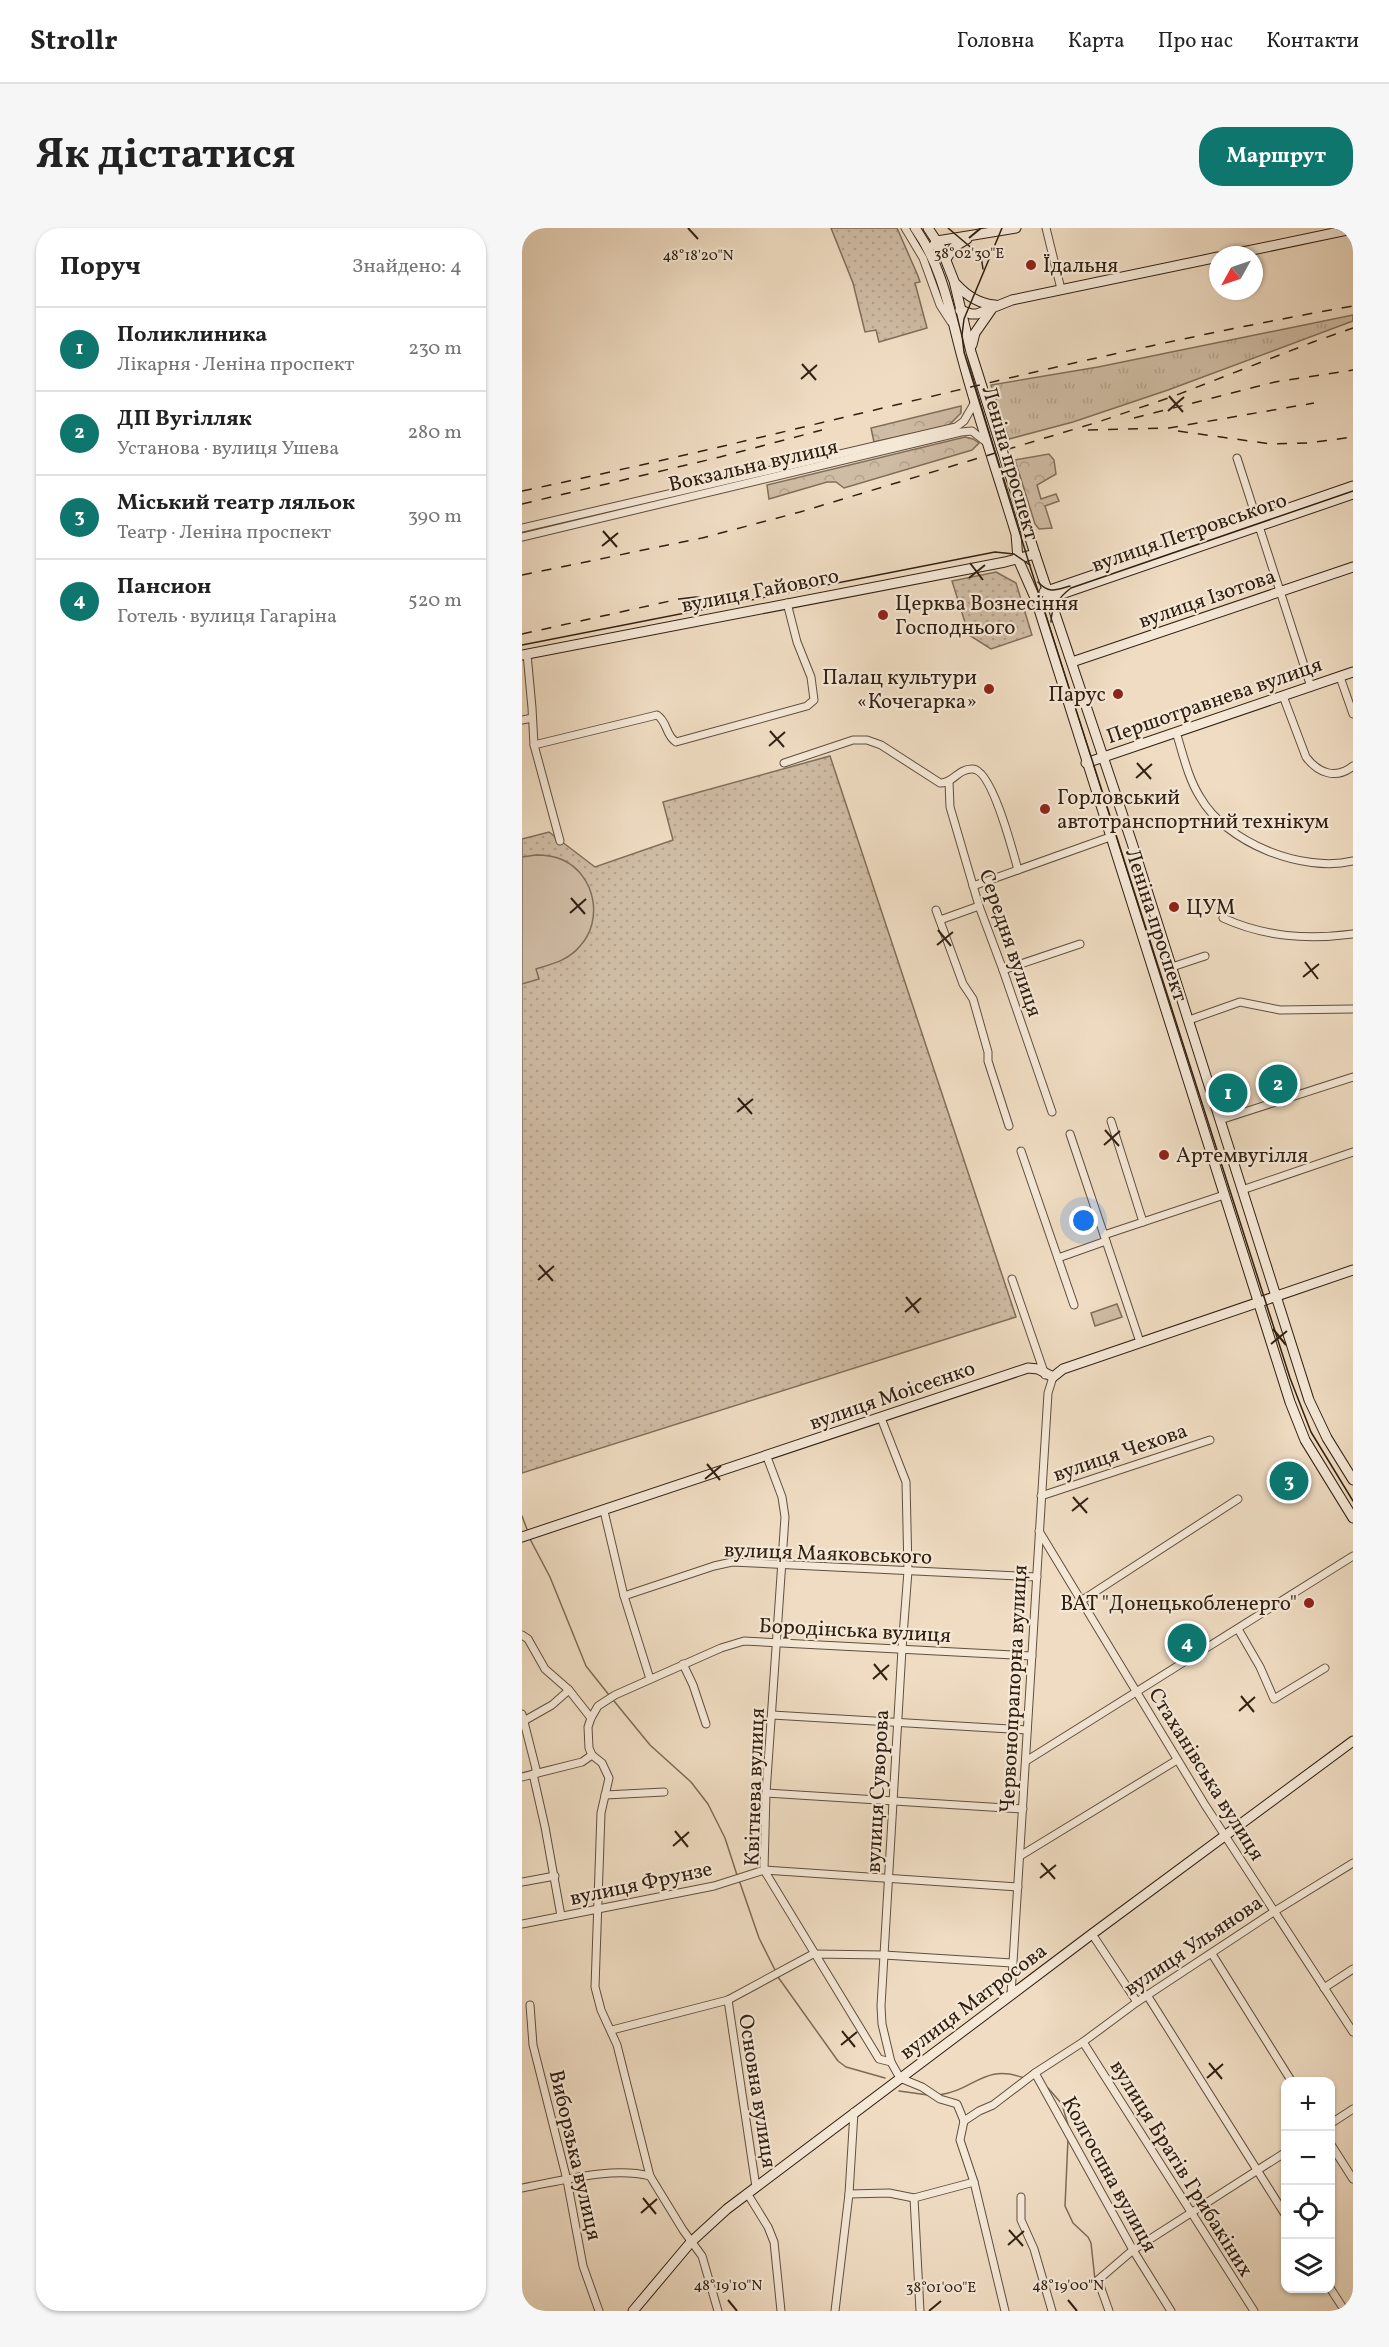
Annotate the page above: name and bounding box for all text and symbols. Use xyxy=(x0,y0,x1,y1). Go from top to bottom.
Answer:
text: Strollr xyxy=(30,22,118,61)
text: Головна xyxy=(957,27,1035,56)
text: Карта xyxy=(1068,27,1125,56)
text: Про нас xyxy=(1158,27,1233,56)
text: Контакти xyxy=(1266,27,1359,56)
text: Як дістатися xyxy=(36,127,296,186)
button: Маршрут xyxy=(1199,127,1353,186)
text: 38°02'30"E xyxy=(934,244,1004,265)
text: 48°18'20"N xyxy=(662,246,734,267)
north arrow xyxy=(1209,246,1263,300)
text: Поруч xyxy=(60,249,141,285)
place label: Їдальня xyxy=(1043,252,1118,281)
text: Знайдено: 4 xyxy=(352,253,462,281)
marker: Їдальня xyxy=(1024,258,1038,272)
text: Поликлиника xyxy=(117,320,267,351)
text: 1 xyxy=(75,335,84,363)
text: 230 m xyxy=(408,335,462,363)
text: Лікарня · Леніна проспект xyxy=(117,351,354,379)
street label: Леніна проспект xyxy=(974,383,1046,544)
text: ДП Вугілляк xyxy=(117,404,252,435)
text: 2 xyxy=(74,419,85,447)
text: 280 m xyxy=(407,419,462,447)
street label: Вокзальна вулиця xyxy=(666,433,841,500)
text: Установа · вулиця Ушева xyxy=(117,435,339,463)
street label: вулиця Петровського xyxy=(1088,486,1291,580)
text: Міський театр ляльок xyxy=(117,488,355,519)
text: 3 xyxy=(74,503,85,531)
text: 390 m xyxy=(408,503,462,531)
text: Театр · Леніна проспект xyxy=(117,519,331,547)
street label: вулиця Гайового xyxy=(679,562,842,621)
street label: вулиця Ізотова xyxy=(1135,562,1280,636)
text: Пансион xyxy=(117,572,211,603)
text: 4 xyxy=(73,587,86,615)
text: 520 m xyxy=(408,587,462,615)
place label: Церква Вознесіння Господнього xyxy=(895,590,1078,643)
text: Готель · вулиця Гагаріна xyxy=(117,603,337,631)
marker: Церква Вознесіння Господнього xyxy=(876,608,890,622)
street label: Першотравнева вулиця xyxy=(1103,651,1326,752)
place label: Палац культури «Кочегарка» xyxy=(822,664,977,717)
place label: Парус xyxy=(1048,681,1106,710)
marker: Палац культури «Кочегарка» xyxy=(982,682,996,696)
marker: Парус xyxy=(1111,687,1125,701)
place label: Горловський автотранспортний технікум xyxy=(1057,784,1329,837)
marker: Горловський автотранспортний технікум xyxy=(1038,802,1052,816)
street label: Леніна проспект xyxy=(1117,845,1194,1006)
street label: Середня вулиця xyxy=(971,866,1048,1021)
place label: ЦУМ xyxy=(1186,894,1235,923)
marker: ЦУМ xyxy=(1167,900,1181,914)
pin: 2 xyxy=(1258,1062,1298,1106)
pin: 1 xyxy=(1208,1070,1248,1116)
place label: Артемвугілля xyxy=(1176,1142,1308,1171)
marker: Артемвугілля xyxy=(1157,1148,1171,1162)
your location xyxy=(1069,1206,1098,1235)
street label: вулиця Моісеєнко xyxy=(806,1354,979,1438)
street label: вулиця Чехова xyxy=(1049,1417,1192,1490)
pin: 3 xyxy=(1270,1458,1308,1504)
street label: вулиця Маяковського xyxy=(723,1536,933,1573)
street label: Червонопрапорна вулиця xyxy=(994,1564,1035,1814)
place label: ВАТ "Донецькобленерго" xyxy=(1060,1590,1297,1619)
marker: ВАТ "Донецькобленерго" xyxy=(1302,1596,1316,1610)
street label: Бородінська вулиця xyxy=(758,1612,952,1651)
pin: 4 xyxy=(1168,1620,1206,1666)
street label: Стаханівська вулиця xyxy=(1141,1683,1271,1867)
street label: Квітнева вулиця xyxy=(738,1707,773,1867)
street label: вулиця Суворова xyxy=(860,1709,897,1873)
street label: вулиця Фрунзе xyxy=(567,1855,715,1914)
street label: вулиця Ульянова xyxy=(1119,1889,1269,2003)
street label: вулиця Матросова xyxy=(894,1937,1053,2067)
street label: Основна вулиця xyxy=(730,2012,783,2170)
street label: вулиця Братів Грибакіних xyxy=(1102,2055,1259,2283)
street label: Виборзька вулиця xyxy=(541,2067,608,2243)
map controls xyxy=(1281,2077,1335,2293)
button: + xyxy=(1281,2077,1335,2131)
street label: Колгоспна вулиця xyxy=(1054,2092,1164,2258)
button: − xyxy=(1281,2131,1335,2185)
button: locate xyxy=(1281,2185,1335,2239)
button: layers xyxy=(1281,2239,1335,2293)
text: 48°19'10"N xyxy=(694,2276,762,2297)
text: 48°19'00"N xyxy=(1032,2276,1104,2297)
text: 38°01'00"E xyxy=(906,2278,976,2299)

